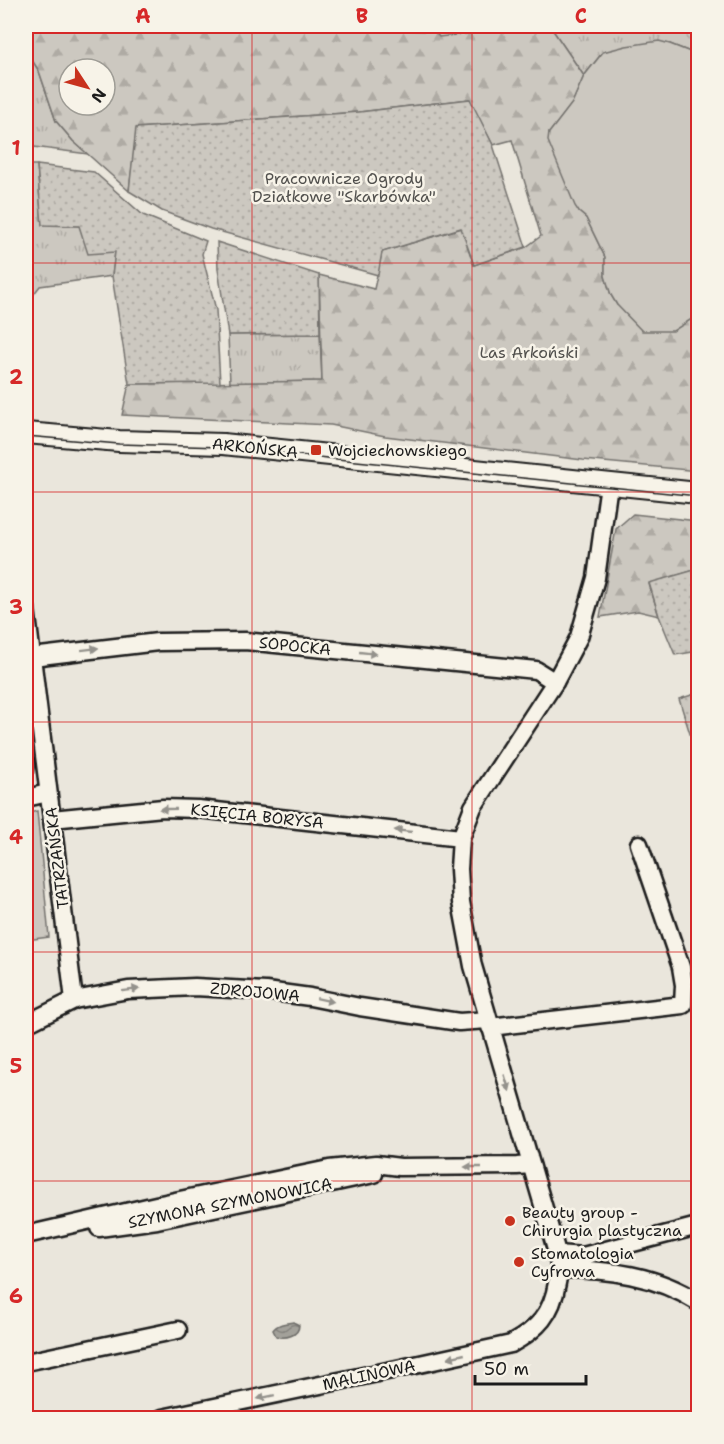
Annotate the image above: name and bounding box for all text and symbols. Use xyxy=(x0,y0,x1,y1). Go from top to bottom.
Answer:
text: A xyxy=(135,3,151,29)
text: B xyxy=(356,3,368,29)
text: C xyxy=(575,3,587,29)
north arrow xyxy=(57,57,117,117)
text: N xyxy=(87,84,111,107)
text: 1 xyxy=(11,135,21,161)
park label: Pracownicze Ogrody Działkowe "Skarbówka" xyxy=(252,168,436,207)
park label: Las Arkoński xyxy=(480,342,578,363)
text: 2 xyxy=(9,364,23,390)
street label: ARKOŃSKA xyxy=(211,433,299,463)
place label: Wojciechowskiego xyxy=(328,440,467,461)
marker: Wojciechowskiego xyxy=(309,443,323,457)
text: 3 xyxy=(9,594,23,620)
street label: SOPOCKA xyxy=(258,632,332,660)
one-way arrow xyxy=(80,645,99,654)
one-way arrow xyxy=(358,648,377,658)
street label: KSIĘCIA BORYSA xyxy=(189,799,325,833)
one-way arrow xyxy=(158,804,177,814)
street label: TATRZAŃSKA xyxy=(40,806,74,910)
text: 4 xyxy=(9,824,23,850)
one-way arrow xyxy=(394,826,413,836)
street label: ZDROJOWA xyxy=(209,978,301,1006)
one-way arrow xyxy=(122,985,141,995)
one-way arrow xyxy=(316,996,335,1005)
text: 5 xyxy=(10,1053,22,1079)
one-way arrow xyxy=(503,1074,512,1092)
one-way arrow xyxy=(464,1162,483,1172)
street label: SZYMONA SZYMONOWICA xyxy=(126,1173,334,1233)
place label: Beauty group - Chirurgia plastyczna xyxy=(522,1202,682,1241)
marker: Beauty group - Chirurgia plastyczna xyxy=(503,1214,517,1228)
place label: Stomatologia Cyfrowa xyxy=(531,1243,634,1282)
marker: Stomatologia Cyfrowa xyxy=(512,1255,526,1269)
text: 6 xyxy=(9,1283,23,1309)
scale bar xyxy=(475,1348,586,1386)
one-way arrow xyxy=(447,1352,466,1361)
street label: MALINOWA xyxy=(321,1355,417,1395)
text: 50 m xyxy=(484,1357,529,1381)
one-way arrow xyxy=(256,1393,275,1402)

